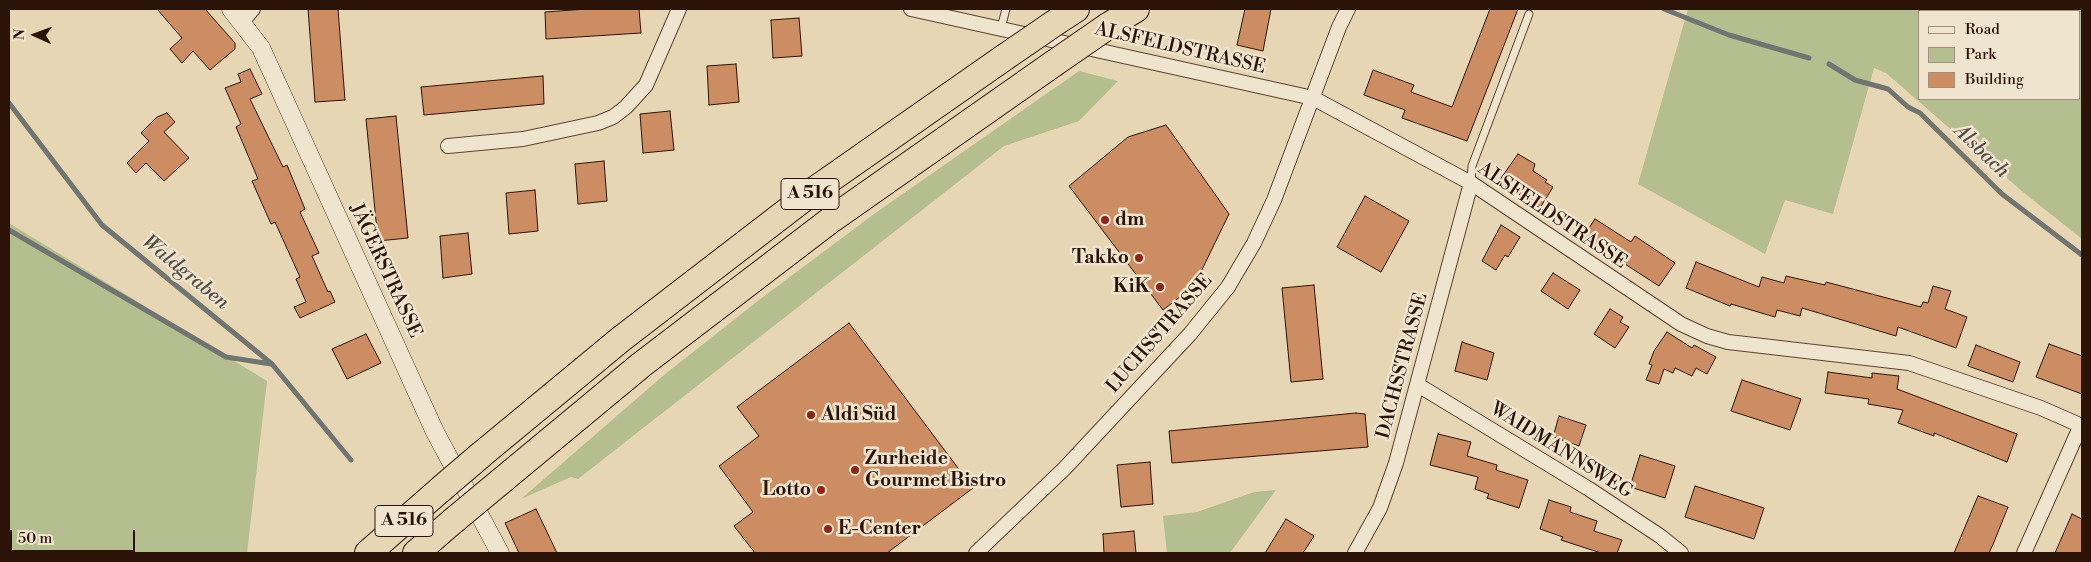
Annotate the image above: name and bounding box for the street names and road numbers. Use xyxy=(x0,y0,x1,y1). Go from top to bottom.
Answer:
street label: ALSFELDSTRASSE xyxy=(1092,18,1268,80)
street label: ALSFELDSTRASSE xyxy=(1473,158,1631,274)
road number: A 516 xyxy=(781,178,839,210)
street label: JÄGERSTRASSE xyxy=(344,200,426,342)
street label: LUCHSSTRASSE xyxy=(1102,270,1218,398)
street label: DACHSSTRASSE xyxy=(1373,290,1433,442)
street label: WAIDMANNSWEG xyxy=(1486,398,1636,504)
road number: A 516 xyxy=(375,506,433,536)

